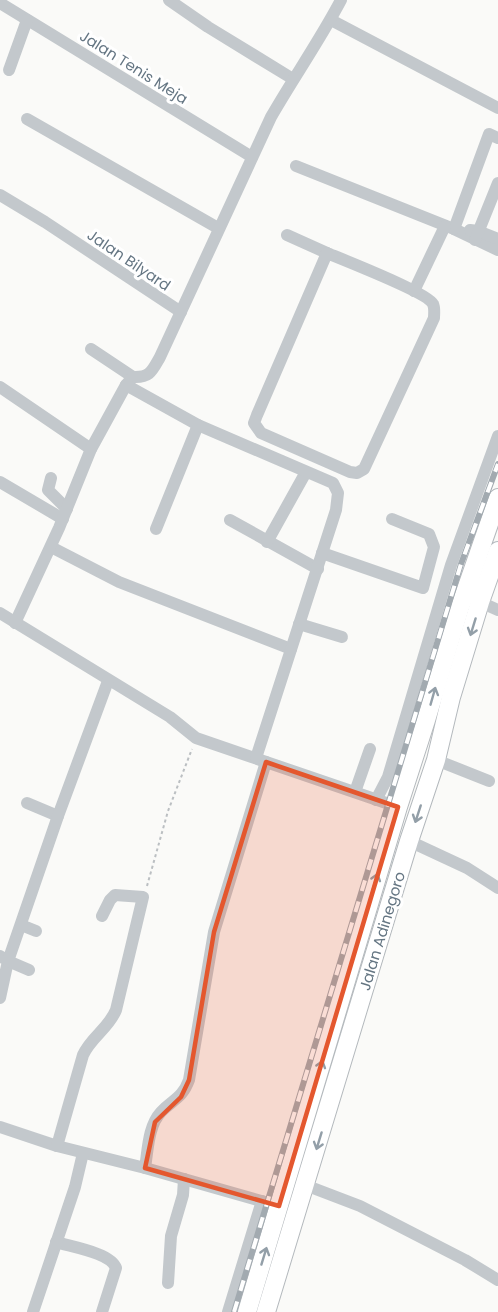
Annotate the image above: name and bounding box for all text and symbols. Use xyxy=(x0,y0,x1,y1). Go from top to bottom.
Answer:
street label: Jalan Tenis Meja xyxy=(76,25,192,109)
street label: Jalan Bilyard xyxy=(83,224,175,296)
one-way arrow xyxy=(467,617,478,636)
one-way arrow xyxy=(428,687,439,706)
one-way arrow xyxy=(412,804,423,823)
street label: Jalan Adinegoro xyxy=(354,869,410,993)
one-way arrow xyxy=(370,873,381,892)
one-way arrow xyxy=(315,1060,326,1079)
one-way arrow xyxy=(313,1131,324,1150)
one-way arrow xyxy=(259,1247,270,1266)

